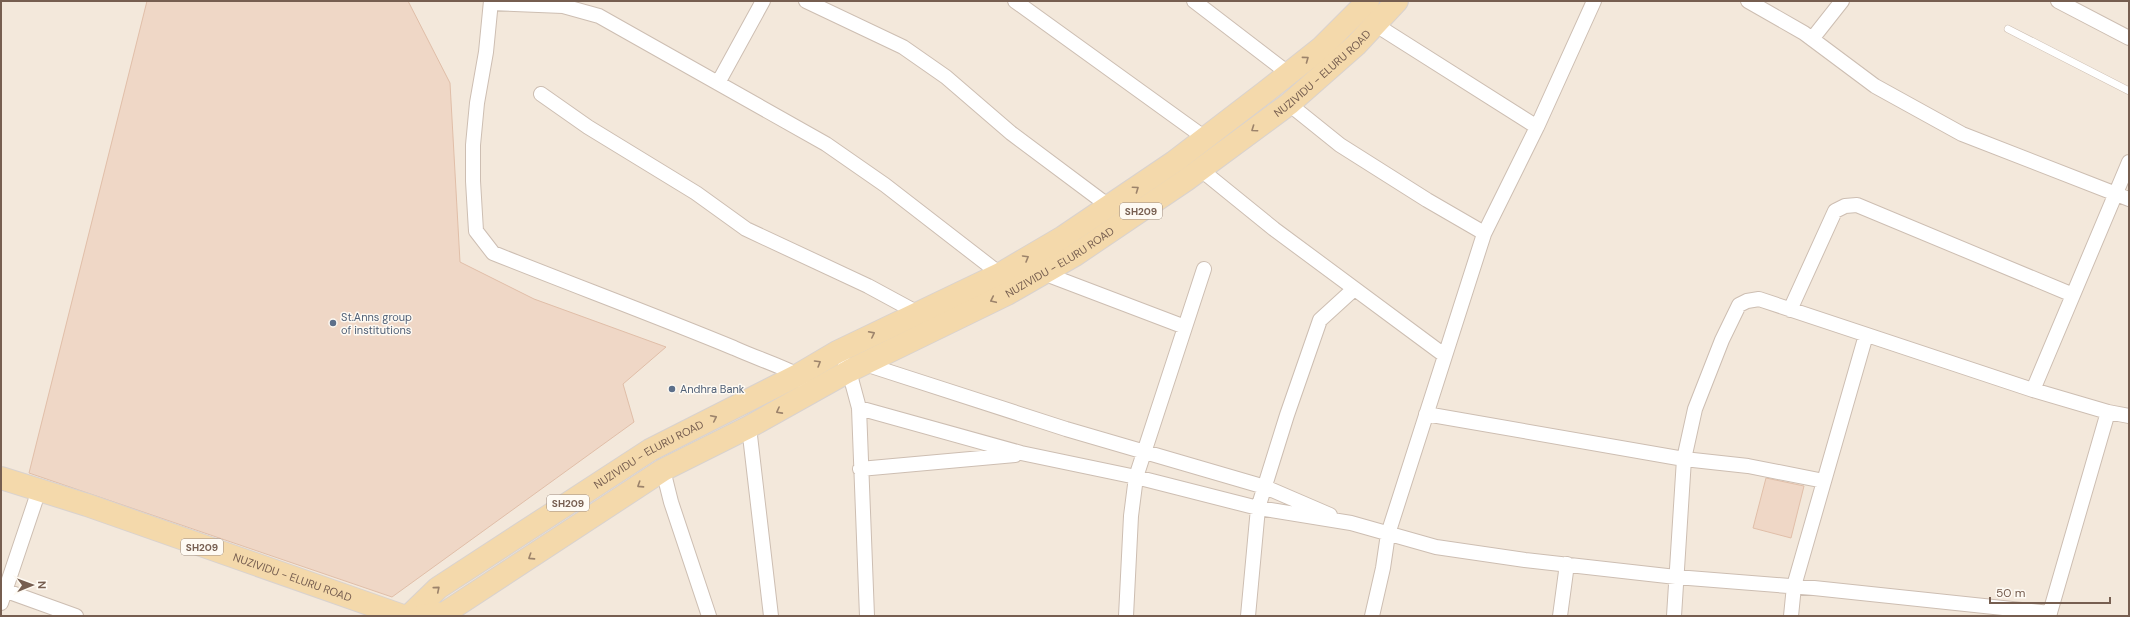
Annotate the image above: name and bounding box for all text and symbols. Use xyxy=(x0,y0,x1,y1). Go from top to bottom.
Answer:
street label: NUZIVIDU - ELURU ROAD xyxy=(1271,26,1374,120)
one-way arrow xyxy=(1302,57,1309,64)
one-way arrow xyxy=(1251,124,1258,132)
one-way arrow xyxy=(1132,186,1139,194)
road number: SH209 xyxy=(1120,203,1162,219)
street label: NUZIVIDU - ELURU ROAD xyxy=(1003,223,1117,301)
one-way arrow xyxy=(1022,256,1029,263)
one-way arrow xyxy=(990,295,998,303)
place label: St.Anns group of institutions xyxy=(341,310,412,337)
marker: St.Anns group of institutions xyxy=(328,318,338,328)
one-way arrow xyxy=(868,331,875,339)
one-way arrow xyxy=(814,361,821,368)
place label: Andhra Bank xyxy=(680,382,745,396)
marker: Andhra Bank xyxy=(667,384,677,394)
one-way arrow xyxy=(776,406,783,413)
one-way arrow xyxy=(710,415,718,423)
street label: NUZIVIDU - ELURU ROAD xyxy=(591,417,706,492)
one-way arrow xyxy=(637,480,644,488)
road number: SH209 xyxy=(547,495,589,511)
road number: SH209 xyxy=(181,539,223,555)
street label: NUZIVIDU - ELURU ROAD xyxy=(231,550,354,605)
one-way arrow xyxy=(528,552,535,559)
north arrow xyxy=(12,565,52,605)
scale bar xyxy=(1990,579,2110,605)
text: N xyxy=(35,581,49,589)
text: 50 m xyxy=(1996,585,2025,601)
one-way arrow xyxy=(433,587,440,594)

